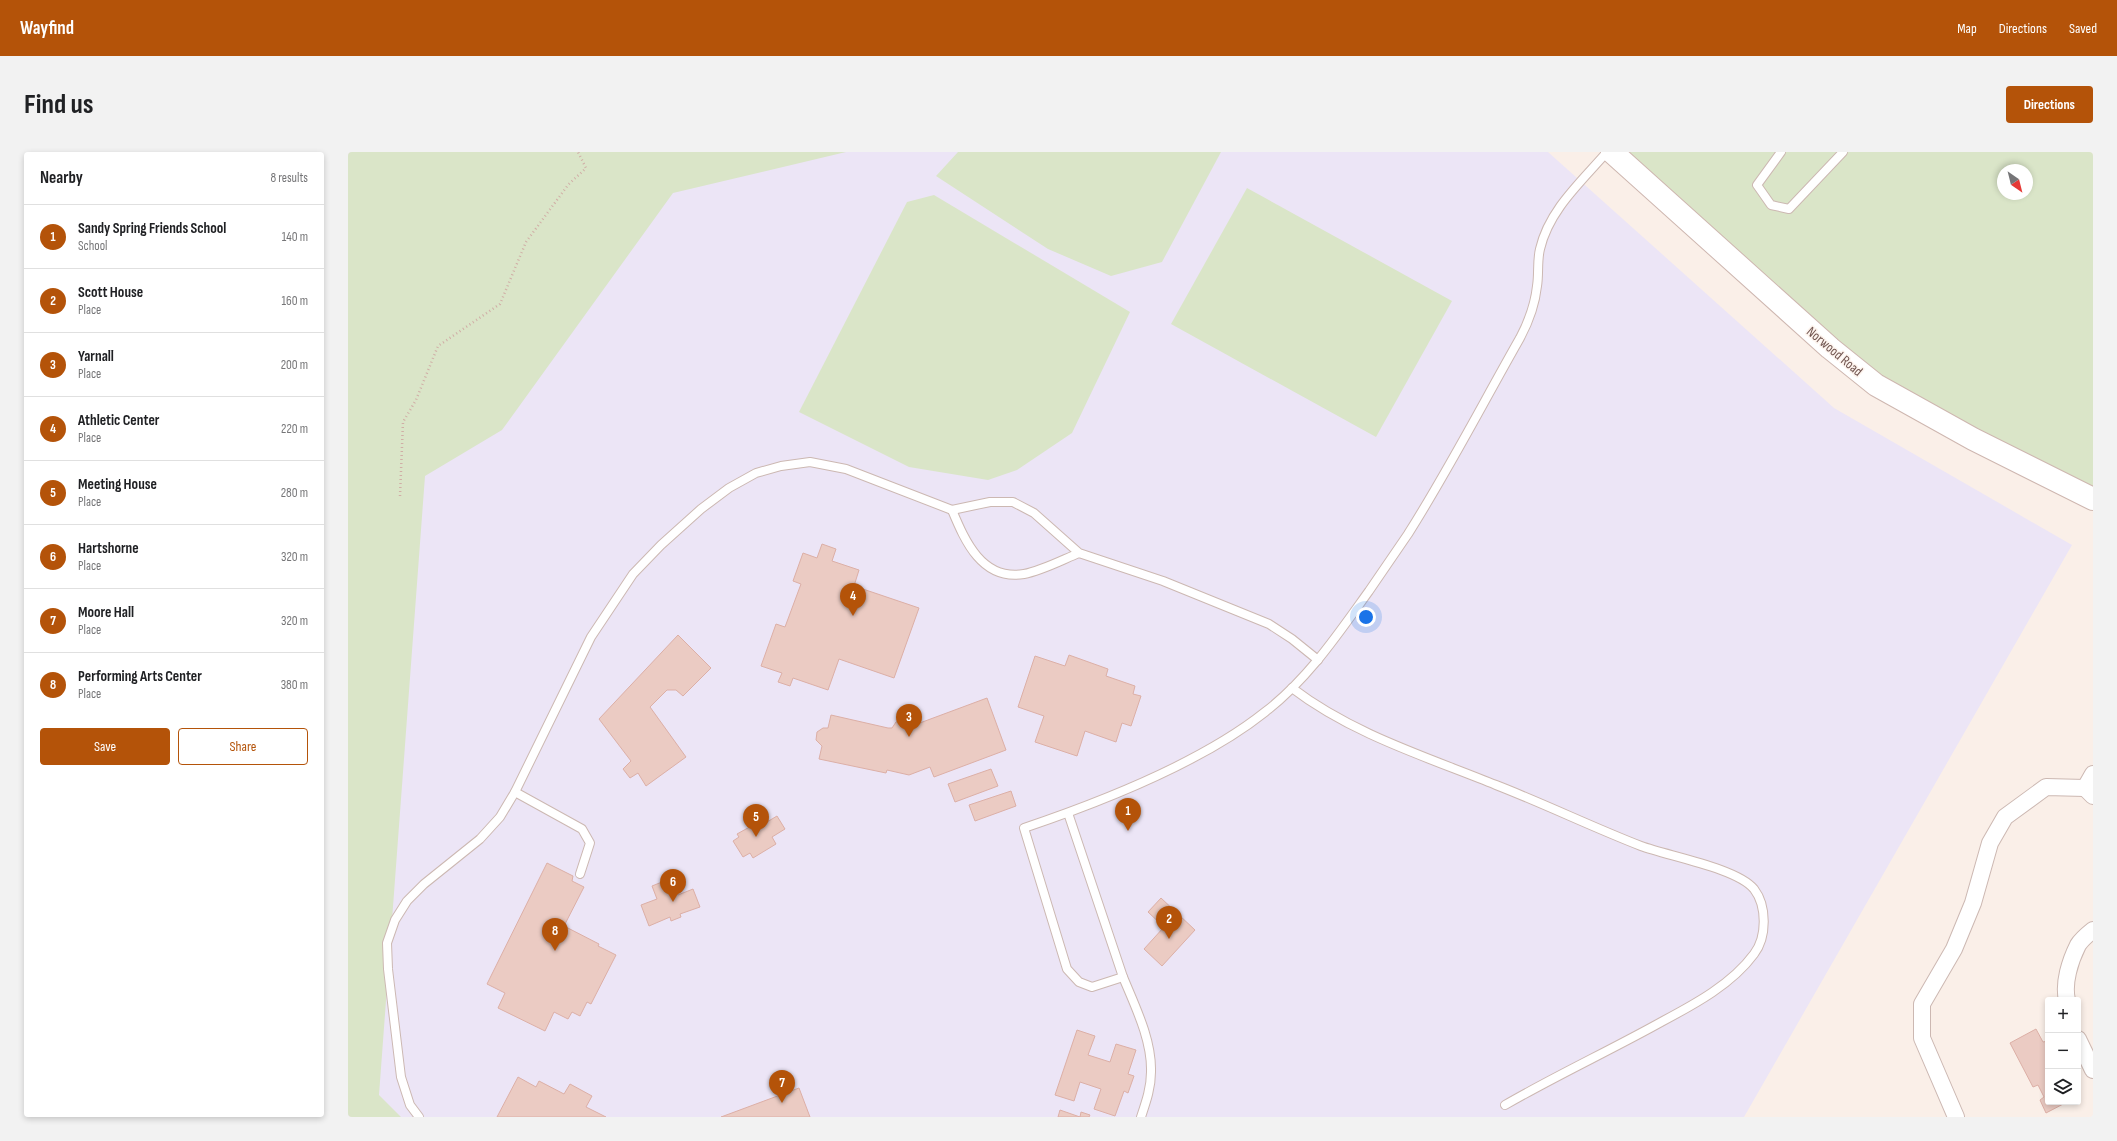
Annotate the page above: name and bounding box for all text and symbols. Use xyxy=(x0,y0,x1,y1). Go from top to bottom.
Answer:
text: Wayfind xyxy=(20,17,74,40)
text: Map xyxy=(1957,20,1977,37)
text: Directions xyxy=(1999,20,2047,37)
text: Saved xyxy=(2069,20,2097,37)
button: Directions xyxy=(2006,86,2093,123)
text: Find us xyxy=(24,88,93,121)
north arrow xyxy=(1997,164,2033,200)
text: Nearby xyxy=(40,168,83,188)
text: 8 results xyxy=(270,170,308,186)
text: Sandy Spring Friends School xyxy=(78,219,226,238)
text: 1 xyxy=(50,229,56,245)
text: 140 m xyxy=(282,229,308,245)
text: School xyxy=(78,238,108,254)
text: Scott House xyxy=(78,283,143,302)
text: 2 xyxy=(50,293,56,309)
text: 160 m xyxy=(282,293,308,309)
text: Place xyxy=(78,302,101,318)
street label: Norwood Road xyxy=(1803,323,1866,380)
text: Yarnall xyxy=(78,347,114,366)
text: 3 xyxy=(50,357,56,373)
text: 200 m xyxy=(281,357,308,373)
text: Place xyxy=(78,366,101,382)
text: Athletic Center xyxy=(78,411,159,430)
text: 4 xyxy=(50,421,56,437)
text: 220 m xyxy=(281,421,308,437)
text: Place xyxy=(78,430,101,446)
text: Meeting House xyxy=(78,475,157,494)
text: 5 xyxy=(50,485,56,501)
text: 280 m xyxy=(281,485,308,501)
text: Place xyxy=(78,494,101,510)
text: Hartshorne xyxy=(78,539,139,558)
text: 6 xyxy=(50,549,56,565)
text: 320 m xyxy=(281,549,308,565)
text: Place xyxy=(78,558,101,574)
pin: 4 xyxy=(840,583,866,616)
text: Moore Hall xyxy=(78,603,134,622)
your location xyxy=(1356,607,1376,627)
text: 7 xyxy=(50,613,56,629)
text: 320 m xyxy=(281,613,308,629)
text: Place xyxy=(78,622,101,638)
text: Performing Arts Center xyxy=(78,667,202,686)
text: 8 xyxy=(50,677,56,693)
text: 380 m xyxy=(281,677,308,693)
text: Place xyxy=(78,686,101,702)
pin: 3 xyxy=(896,704,922,737)
button: Save xyxy=(40,728,170,765)
button: Share xyxy=(178,728,308,765)
pin: 1 xyxy=(1115,798,1141,831)
pin: 5 xyxy=(743,804,769,837)
pin: 6 xyxy=(660,869,686,902)
pin: 2 xyxy=(1156,906,1182,939)
pin: 8 xyxy=(542,918,568,951)
map controls xyxy=(2045,997,2081,1105)
button: + xyxy=(2045,997,2081,1033)
button: − xyxy=(2045,1033,2081,1069)
button: layers xyxy=(2045,1069,2081,1105)
pin: 7 xyxy=(769,1070,795,1103)

